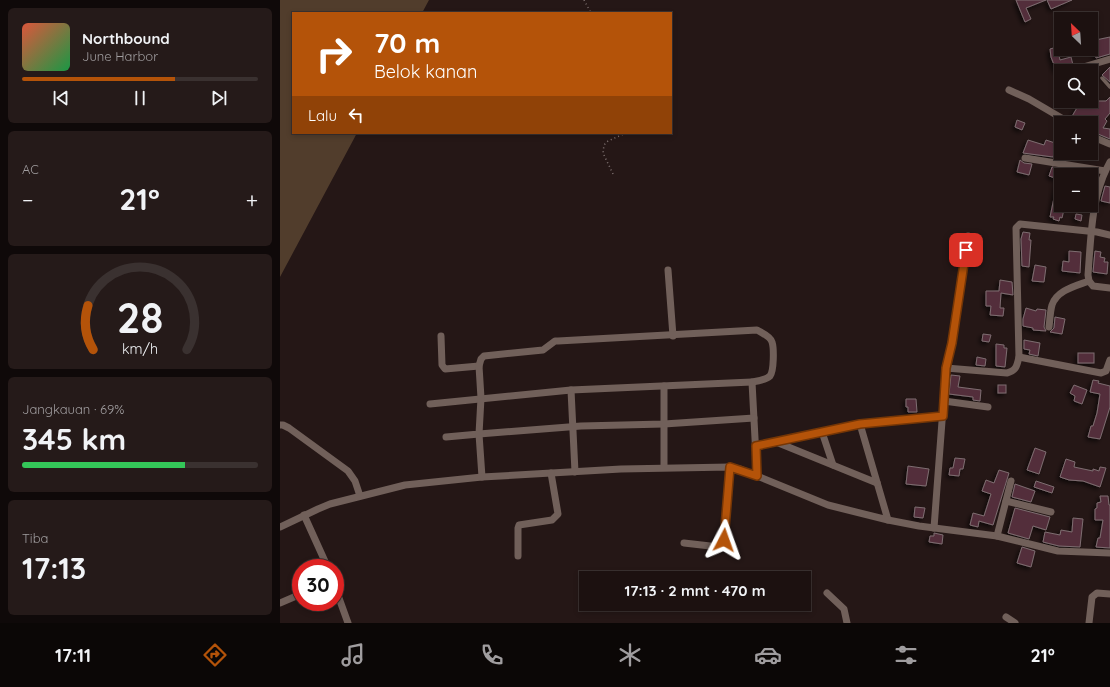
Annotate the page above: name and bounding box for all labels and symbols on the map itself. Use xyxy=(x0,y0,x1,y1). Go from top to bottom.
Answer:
north arrow xyxy=(1054,12,1098,56)
pin xyxy=(949,233,983,267)
position arrow xyxy=(703,519,745,561)
speed limit sign: 30 xyxy=(292,559,344,611)

